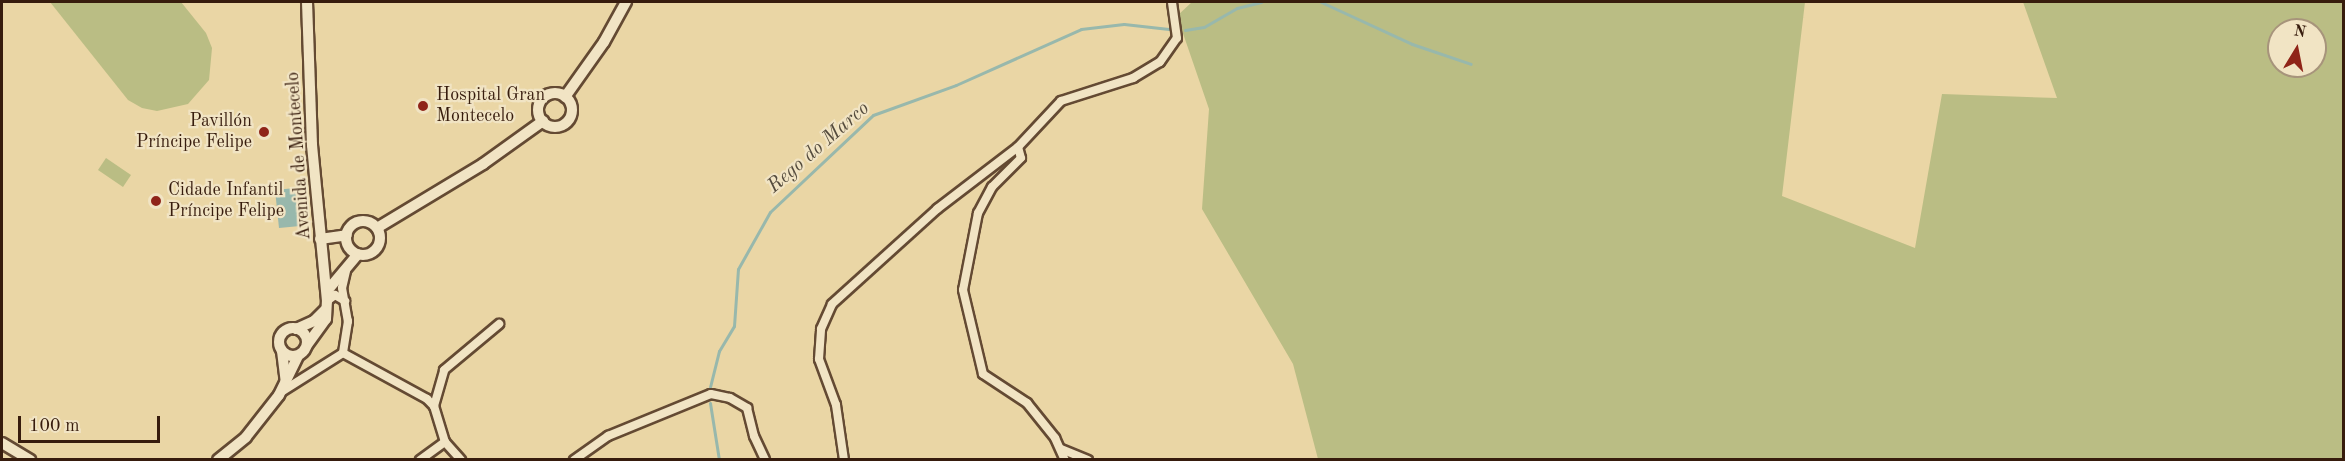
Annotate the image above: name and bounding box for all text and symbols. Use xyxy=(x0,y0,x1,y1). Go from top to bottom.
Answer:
north arrow xyxy=(2267,18,2327,78)
text: N xyxy=(2292,23,2307,41)
street label: Avenida de Montecelo xyxy=(282,71,316,241)
place label: Hospital Gran Montecelo xyxy=(436,85,545,128)
marker: Hospital Gran Montecelo xyxy=(414,97,432,115)
water label: Rego do Marco xyxy=(763,97,875,199)
place label: Pavillón Príncipe Felipe xyxy=(136,111,252,154)
marker: Pavillón Príncipe Felipe xyxy=(257,125,271,139)
place label: Cidade Infantil Príncipe Felipe xyxy=(168,180,284,222)
marker: Cidade Infantil Príncipe Felipe xyxy=(149,194,163,208)
scale bar xyxy=(21,404,164,442)
text: 100 m xyxy=(29,417,80,435)

